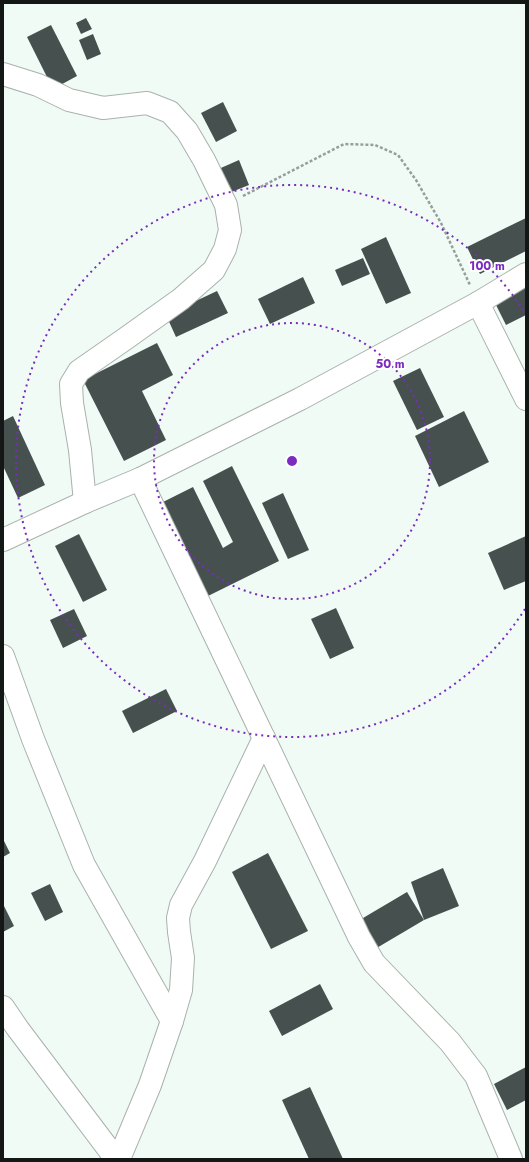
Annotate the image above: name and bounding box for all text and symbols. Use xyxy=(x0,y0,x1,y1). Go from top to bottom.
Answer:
text: 100 m xyxy=(469,257,505,275)
text: 50 m xyxy=(375,355,405,373)
centre of rings xyxy=(285,454,299,468)

